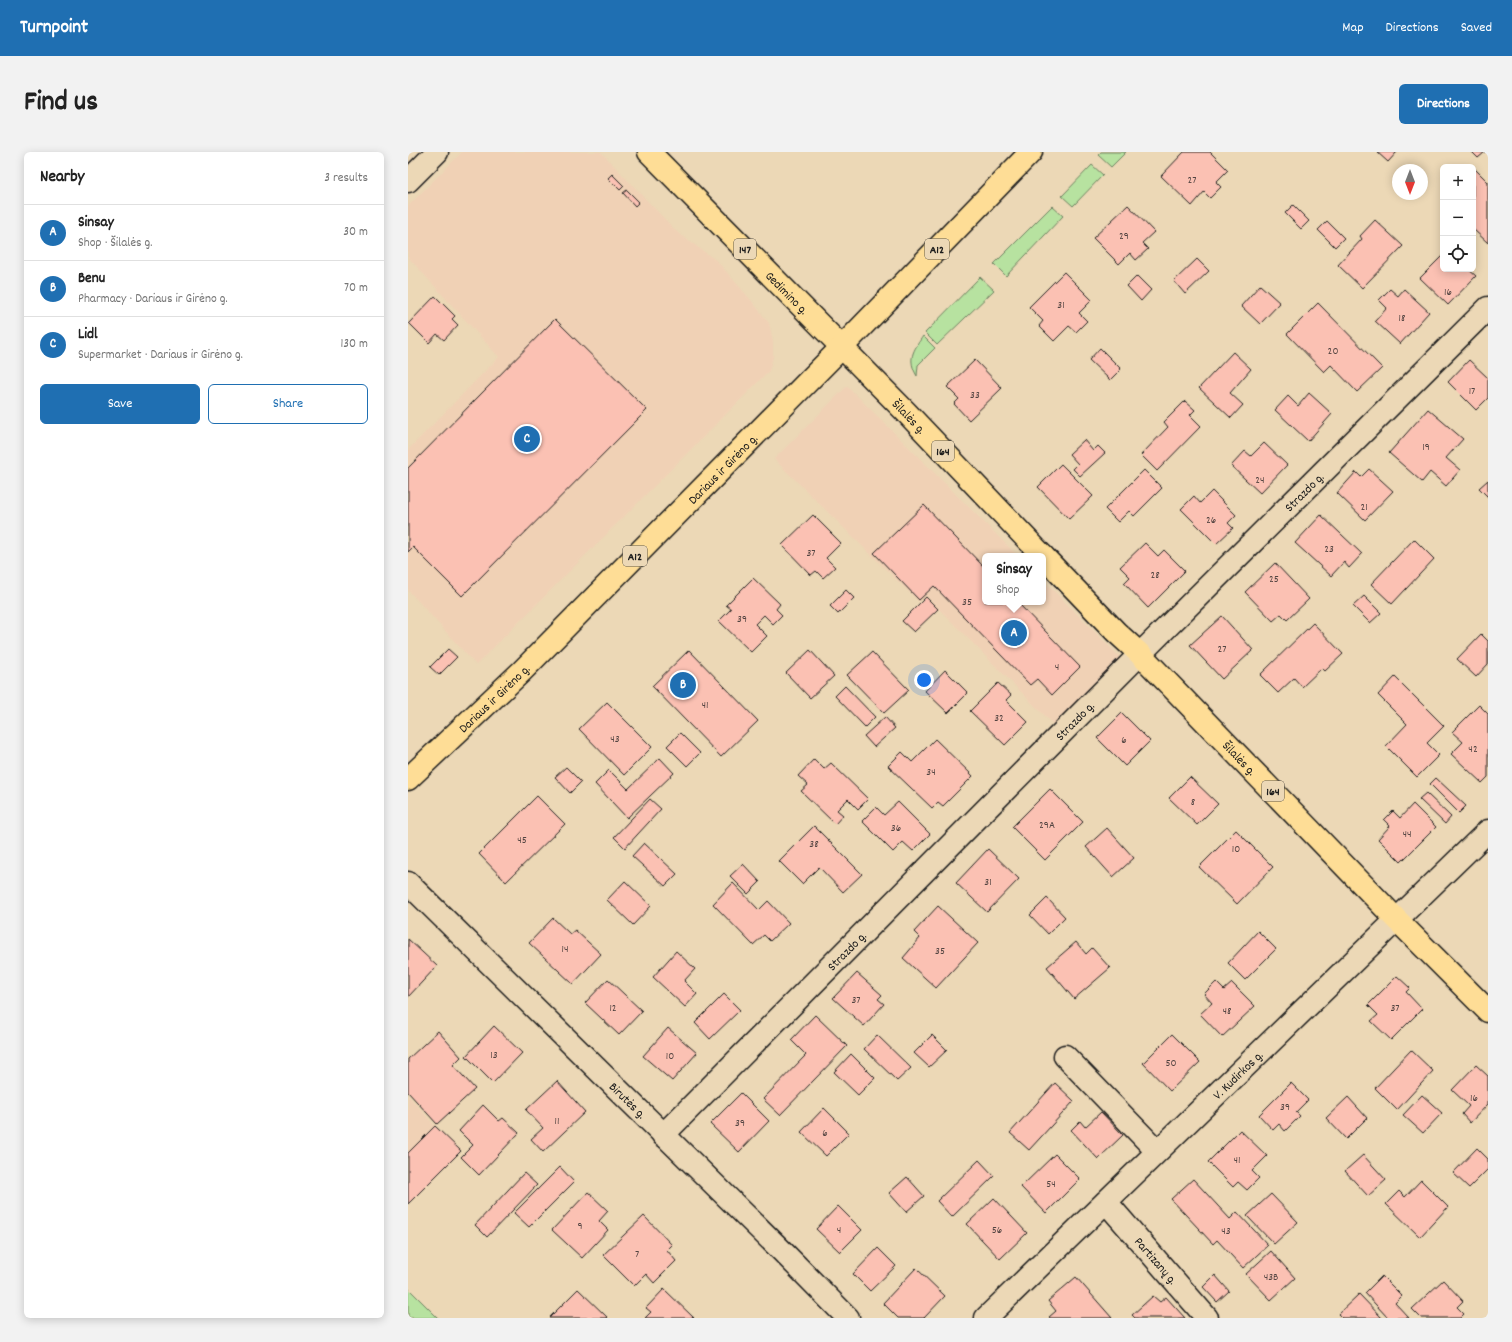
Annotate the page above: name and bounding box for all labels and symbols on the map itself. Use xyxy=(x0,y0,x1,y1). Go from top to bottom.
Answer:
north arrow xyxy=(1392,164,1428,200)
house number: 27 xyxy=(1187,173,1197,189)
house number: 29 xyxy=(1119,229,1129,245)
road number: 147 xyxy=(734,239,756,259)
road number: A12 xyxy=(925,239,949,259)
street label: Gedimino g. xyxy=(760,268,812,320)
house number: 16 xyxy=(1444,285,1452,301)
house number: 31 xyxy=(1057,298,1065,314)
house number: 18 xyxy=(1399,311,1405,327)
house number: 20 xyxy=(1328,344,1338,360)
house number: 17 xyxy=(1469,384,1475,400)
house number: 33 xyxy=(970,388,980,404)
street label: Šilalės g. xyxy=(887,396,929,439)
pin: C xyxy=(514,424,540,454)
street label: Dariaus ir Girėno g. xyxy=(685,430,763,510)
house number: 19 xyxy=(1422,440,1430,456)
road number: 164 xyxy=(932,441,954,461)
street label: Strazdo g. xyxy=(1281,469,1329,517)
house number: 24 xyxy=(1255,473,1265,489)
house number: 21 xyxy=(1360,500,1368,516)
house number: 26 xyxy=(1206,513,1216,529)
house number: 23 xyxy=(1324,542,1334,558)
road number: A12 xyxy=(623,546,647,566)
house number: 37 xyxy=(806,546,816,562)
house number: 28 xyxy=(1150,568,1160,584)
house number: 25 xyxy=(1269,572,1279,588)
house number: 35 xyxy=(962,595,972,611)
house number: 39 xyxy=(737,612,747,628)
pin: A xyxy=(1001,618,1027,648)
house number: 27 xyxy=(1217,642,1227,658)
house number: 4 xyxy=(1055,660,1059,676)
street label: Dariaus ir Girėno g. xyxy=(455,661,536,738)
pin: B xyxy=(670,670,696,700)
your location xyxy=(914,670,934,690)
house number: 41 xyxy=(702,698,708,714)
street label: Strazdo g. xyxy=(1052,698,1100,746)
house number: 32 xyxy=(994,711,1004,727)
house number: 43 xyxy=(610,732,620,748)
house number: 6 xyxy=(1121,733,1127,749)
street label: Šilalės g. xyxy=(1217,738,1260,781)
house number: 42 xyxy=(1468,742,1478,758)
house number: 34 xyxy=(926,765,936,781)
road number: 164 xyxy=(1262,781,1284,801)
house number: 8 xyxy=(1191,795,1195,811)
house number: 29A xyxy=(1039,818,1055,834)
house number: 36 xyxy=(891,821,901,837)
house number: 44 xyxy=(1402,827,1412,843)
house number: 45 xyxy=(517,833,527,849)
house number: 38 xyxy=(809,837,819,853)
house number: 10 xyxy=(1232,842,1240,858)
house number: 31 xyxy=(984,875,992,891)
street label: Strazdo g. xyxy=(824,928,872,976)
house number: 14 xyxy=(562,942,568,958)
house number: 35 xyxy=(935,944,945,960)
house number: 37 xyxy=(851,993,861,1009)
house number: 12 xyxy=(609,1001,617,1017)
house number: 37 xyxy=(1390,1001,1400,1017)
house number: 48 xyxy=(1223,1004,1231,1020)
street label: V. Kudirkos g. xyxy=(1209,1047,1268,1105)
house number: 13 xyxy=(490,1048,498,1064)
house number: 10 xyxy=(666,1049,674,1065)
house number: 50 xyxy=(1165,1056,1177,1072)
street label: Birutės g. xyxy=(604,1079,649,1124)
house number: 16 xyxy=(1470,1091,1478,1107)
house number: 39 xyxy=(1280,1100,1290,1116)
house number: 11 xyxy=(555,1114,559,1130)
house number: 39 xyxy=(735,1116,745,1132)
house number: 6 xyxy=(822,1126,828,1142)
house number: 41 xyxy=(1234,1153,1240,1169)
house number: 54 xyxy=(1046,1177,1056,1193)
house number: 9 xyxy=(577,1219,583,1235)
house number: 4 xyxy=(837,1223,841,1239)
house number: 56 xyxy=(992,1223,1002,1239)
house number: 43 xyxy=(1221,1224,1231,1240)
street label: Partizanų g. xyxy=(1129,1234,1181,1290)
house number: 7 xyxy=(635,1247,639,1263)
house number: 43B xyxy=(1264,1270,1278,1286)

